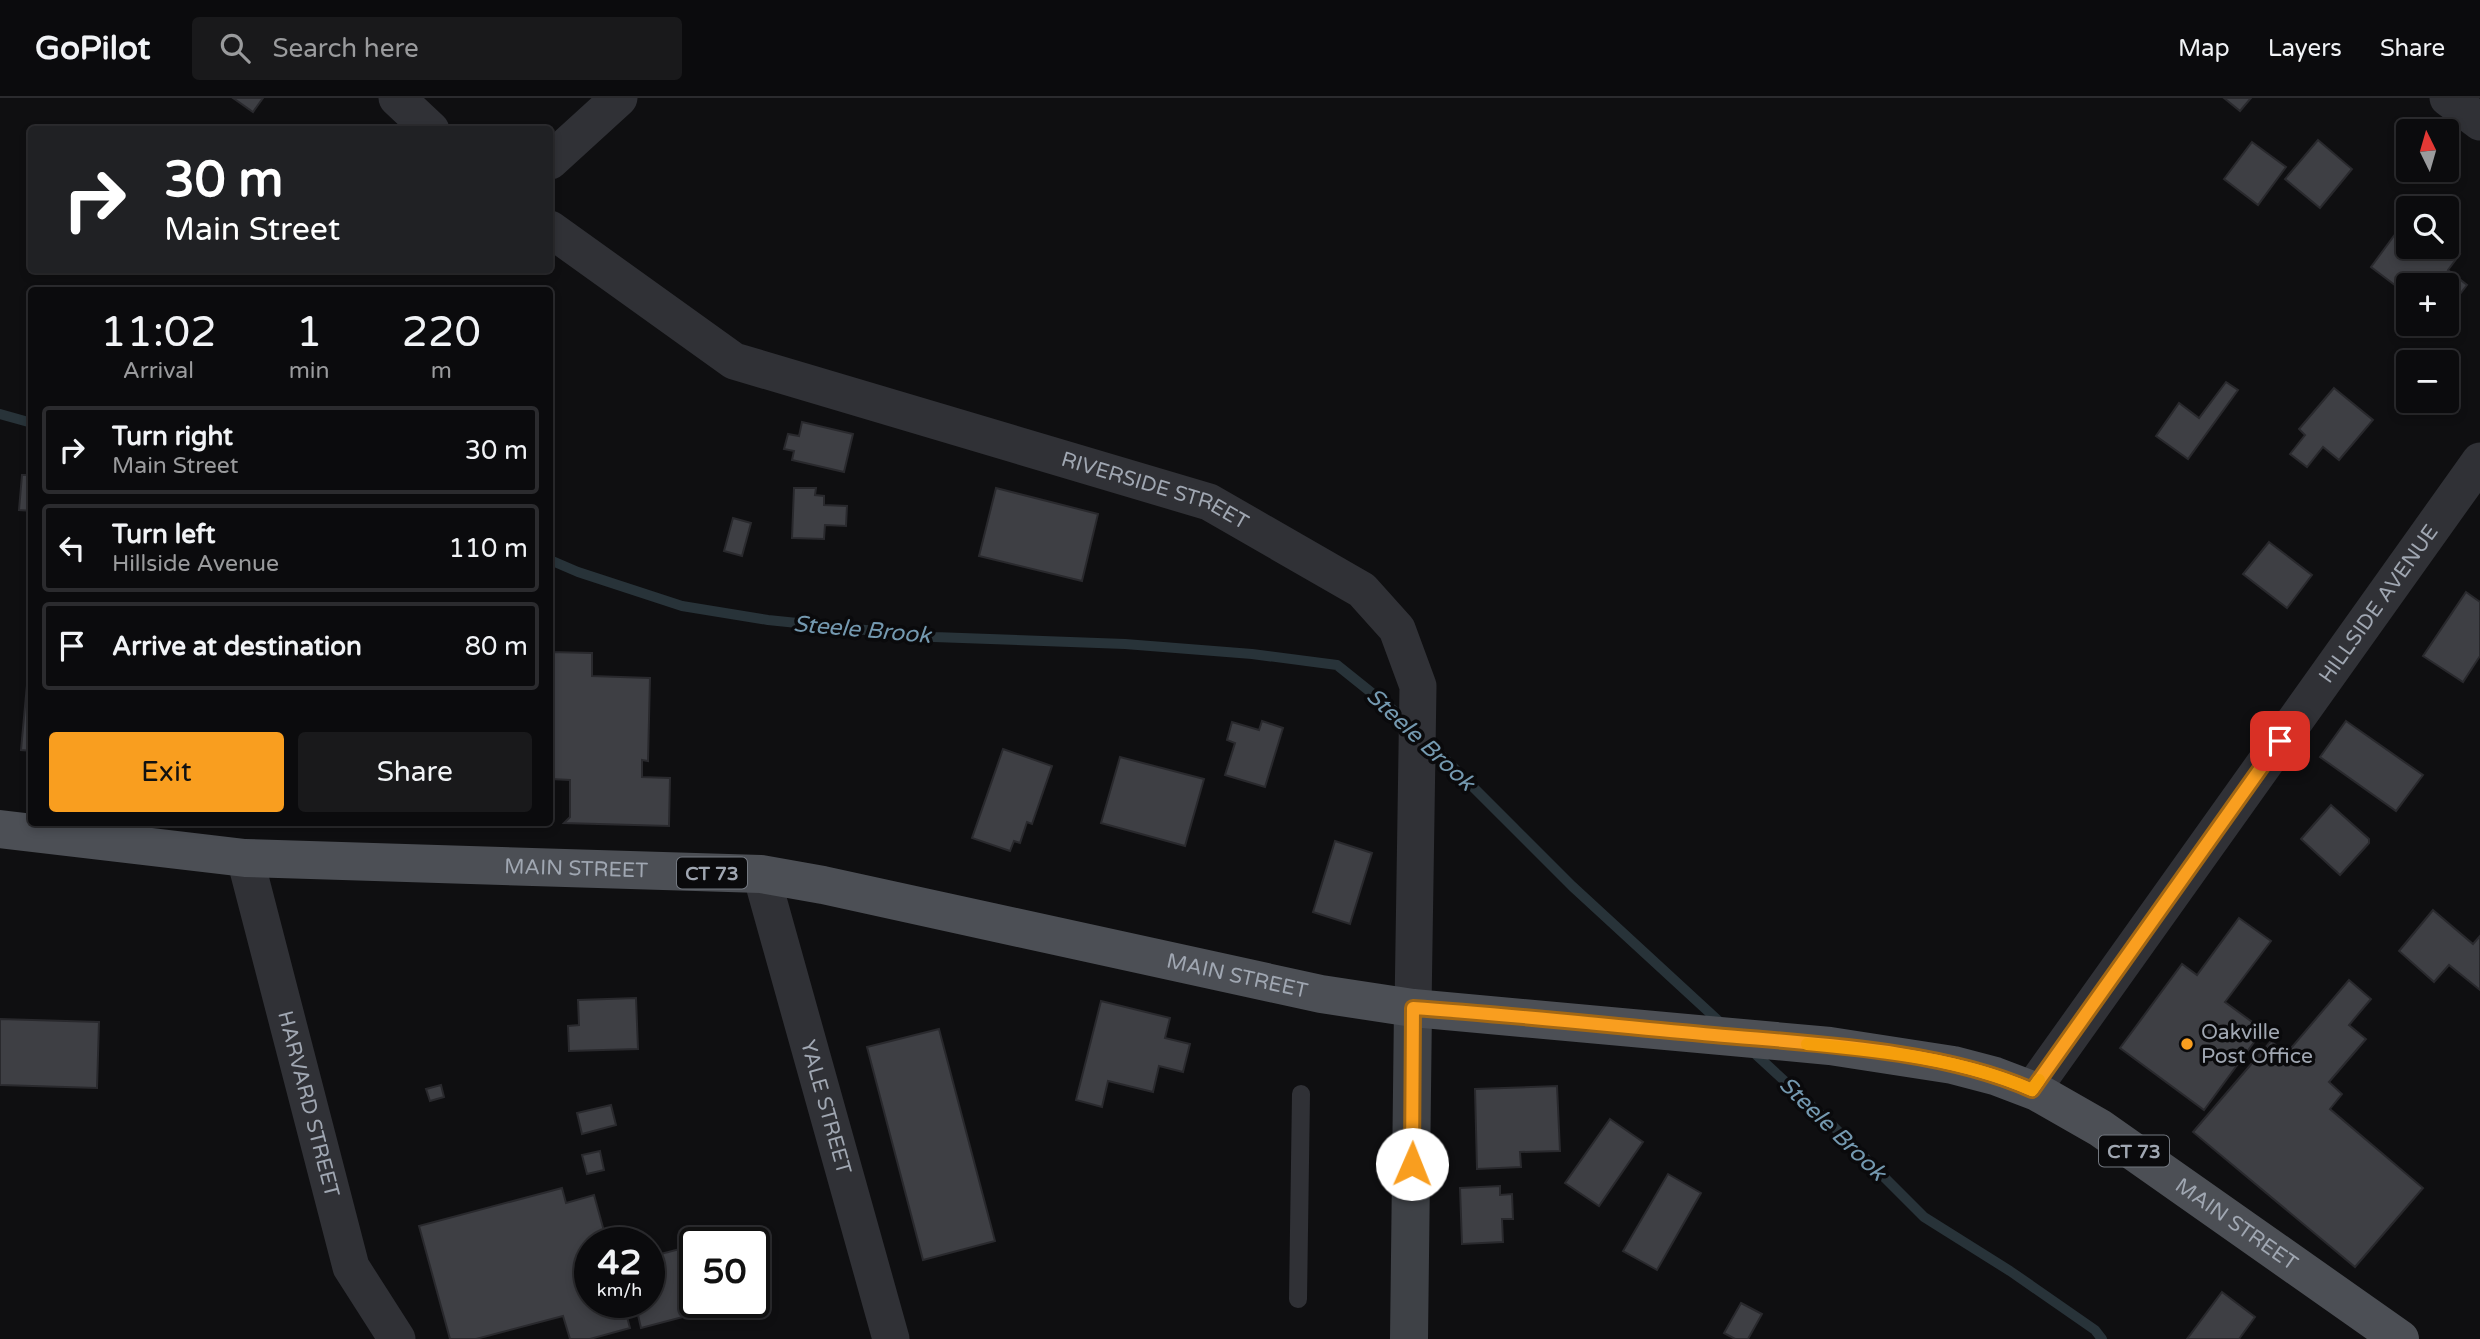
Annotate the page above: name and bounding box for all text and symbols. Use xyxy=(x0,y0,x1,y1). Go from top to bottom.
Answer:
search box xyxy=(192,17,682,80)
text: GoPilot xyxy=(35,29,150,68)
icon: search xyxy=(216,29,254,67)
text: Search here xyxy=(272,33,419,64)
text: Map xyxy=(2178,34,2230,63)
text: Layers xyxy=(2268,34,2342,63)
text: Share xyxy=(2380,34,2445,63)
north arrow xyxy=(2396,119,2459,182)
map controls xyxy=(2396,119,2459,413)
text: 30 m xyxy=(164,151,283,210)
icon: right xyxy=(49,154,140,245)
button: search xyxy=(2396,196,2459,259)
text: Main Street xyxy=(164,211,340,249)
button: + xyxy=(2396,273,2459,336)
text: 11:02 xyxy=(100,307,217,358)
text: 1 xyxy=(296,307,322,358)
text: 220 xyxy=(402,307,481,358)
button: − xyxy=(2396,350,2459,413)
text: Arrival xyxy=(123,357,194,385)
text: min xyxy=(289,357,330,385)
text: m xyxy=(431,357,452,385)
text: Turn right xyxy=(112,421,233,452)
icon: right xyxy=(53,431,91,469)
text: 30 m xyxy=(465,435,528,466)
street label: RIVERSIDE STREET xyxy=(1058,447,1253,535)
text: Main Street xyxy=(112,452,239,480)
text: Turn left xyxy=(112,519,215,550)
street label: HILLSIDE AVENUE xyxy=(2314,520,2444,688)
icon: left xyxy=(53,529,91,567)
text: 110 m xyxy=(448,533,528,564)
text: Hillside Avenue xyxy=(112,550,279,578)
water label: Steele Brook xyxy=(792,610,933,650)
icon: arrive xyxy=(53,627,91,665)
text: Arrive at destination xyxy=(112,631,362,662)
text: 80 m xyxy=(465,631,528,662)
water label: Steele Brook xyxy=(1360,683,1481,798)
pin xyxy=(2250,711,2310,771)
icon: arrive xyxy=(2261,722,2299,760)
button: Exit xyxy=(49,732,284,812)
button: Share xyxy=(298,732,532,812)
street label: MAIN STREET xyxy=(504,854,649,883)
road number: CT 73 xyxy=(677,858,747,888)
street label: MAIN STREET xyxy=(1164,949,1310,1004)
street label: HARVARD STREET xyxy=(272,1008,344,1200)
place label: Oakville Post Office xyxy=(2201,1020,2313,1069)
marker: Oakville Post Office xyxy=(2179,1036,2195,1052)
street label: YALE STREET xyxy=(795,1037,856,1177)
water label: Steele Brook xyxy=(1773,1071,1893,1188)
position arrow xyxy=(1375,1127,1449,1201)
road number: CT 73 xyxy=(2099,1135,2169,1166)
street label: MAIN STREET xyxy=(2170,1173,2303,1276)
speed limit sign: 50 xyxy=(679,1227,770,1318)
text: 42 xyxy=(598,1242,641,1284)
text: km/h xyxy=(597,1279,642,1301)

